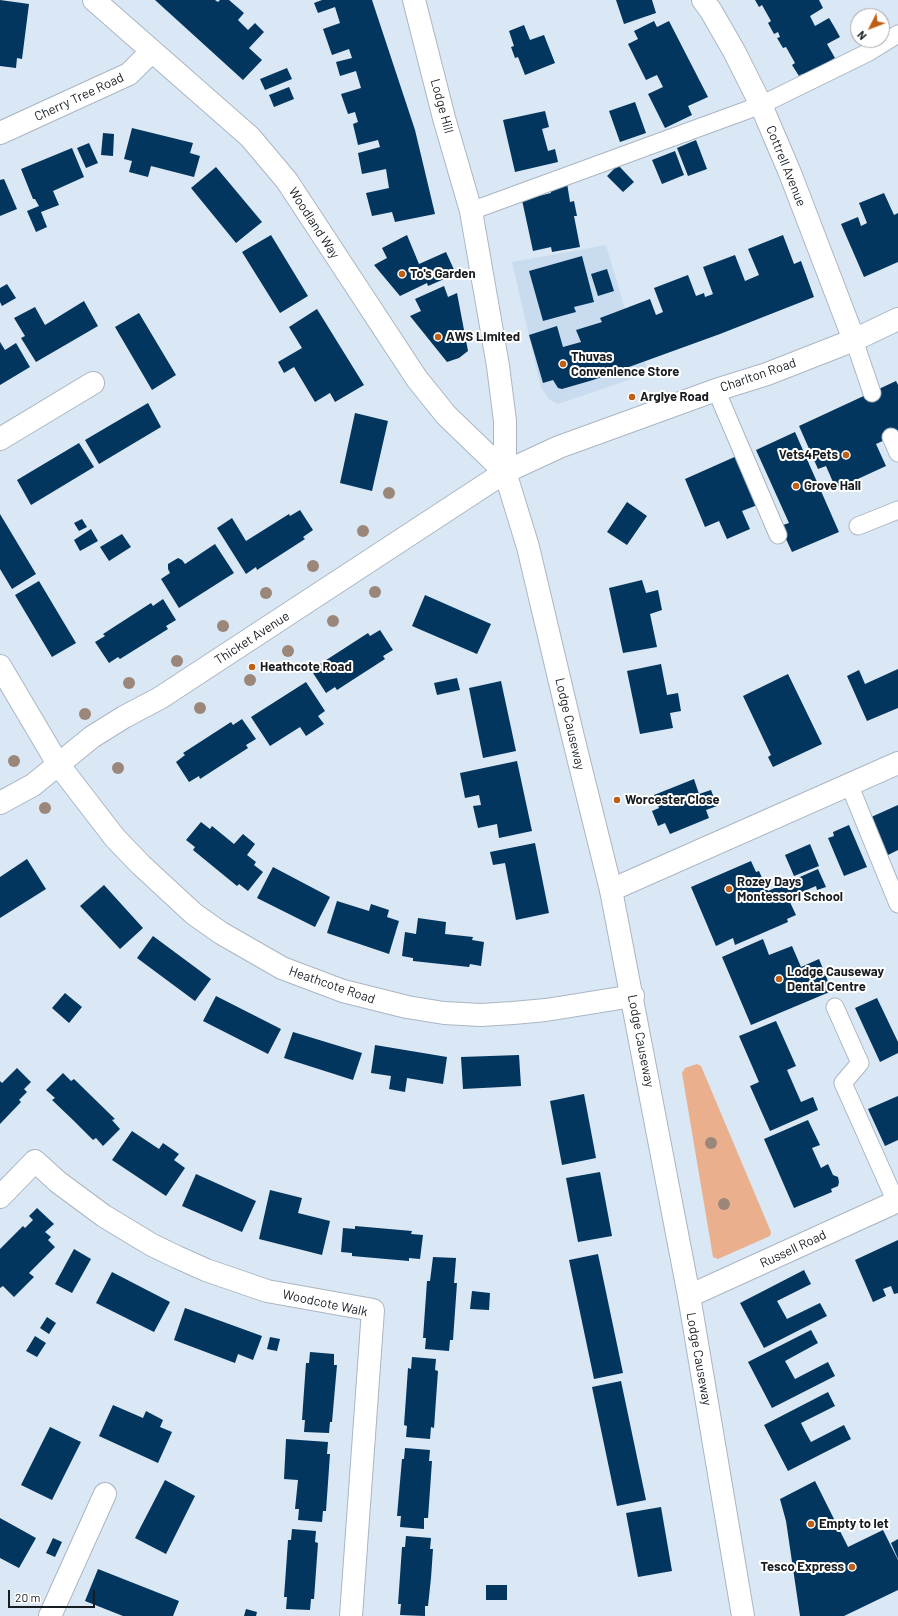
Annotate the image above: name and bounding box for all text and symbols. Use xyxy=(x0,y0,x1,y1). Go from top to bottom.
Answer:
north arrow xyxy=(850,8,890,48)
text: N xyxy=(854,29,869,43)
street label: Cherry Tree Road xyxy=(32,69,126,125)
street label: Lodge Hill xyxy=(427,77,457,135)
street label: Cottrell Avenue xyxy=(763,123,809,209)
street label: Woodland Way xyxy=(285,185,343,261)
place label: To's Garden xyxy=(410,266,476,282)
marker: To's Garden xyxy=(397,269,407,279)
place label: AWS Limited xyxy=(446,329,520,345)
marker: AWS Limited xyxy=(433,332,443,342)
place label: Thuvas Convenience Store xyxy=(571,349,679,380)
street label: Charlton Road xyxy=(718,355,798,395)
marker: Thuvas Convenience Store xyxy=(558,359,568,369)
place label: Arglye Road xyxy=(640,389,709,405)
marker: Arglye Road xyxy=(627,392,637,402)
place label: Vets4Pets xyxy=(779,447,838,463)
marker: Vets4Pets xyxy=(841,450,851,460)
place label: Grove Hall xyxy=(804,478,861,494)
marker: Grove Hall xyxy=(791,481,801,491)
street label: Thicket Avenue xyxy=(212,608,292,668)
place label: Heathcote Road xyxy=(260,659,352,675)
marker: Heathcote Road xyxy=(247,662,257,672)
street label: Lodge Causeway xyxy=(552,676,588,772)
place label: Worcester Close xyxy=(625,792,720,808)
marker: Worcester Close xyxy=(612,795,622,805)
place label: Rozey Days Montessori School xyxy=(737,874,843,905)
marker: Rozey Days Montessori School xyxy=(724,884,734,894)
street label: Heathcote Road xyxy=(287,963,377,1007)
place label: Lodge Causeway Dental Centre xyxy=(787,964,884,995)
marker: Lodge Causeway Dental Centre xyxy=(774,974,784,984)
street label: Lodge Causeway xyxy=(624,993,658,1089)
street label: Russell Road xyxy=(757,1227,829,1271)
street label: Woodcote Walk xyxy=(281,1286,369,1320)
street label: Lodge Causeway xyxy=(683,1311,715,1407)
place label: Empty to let xyxy=(819,1516,889,1532)
marker: Empty to let xyxy=(806,1519,816,1529)
place label: Tesco Express xyxy=(760,1559,844,1575)
marker: Tesco Express xyxy=(847,1562,857,1572)
scale bar xyxy=(10,1582,97,1608)
text: 20 m xyxy=(15,1590,41,1604)

